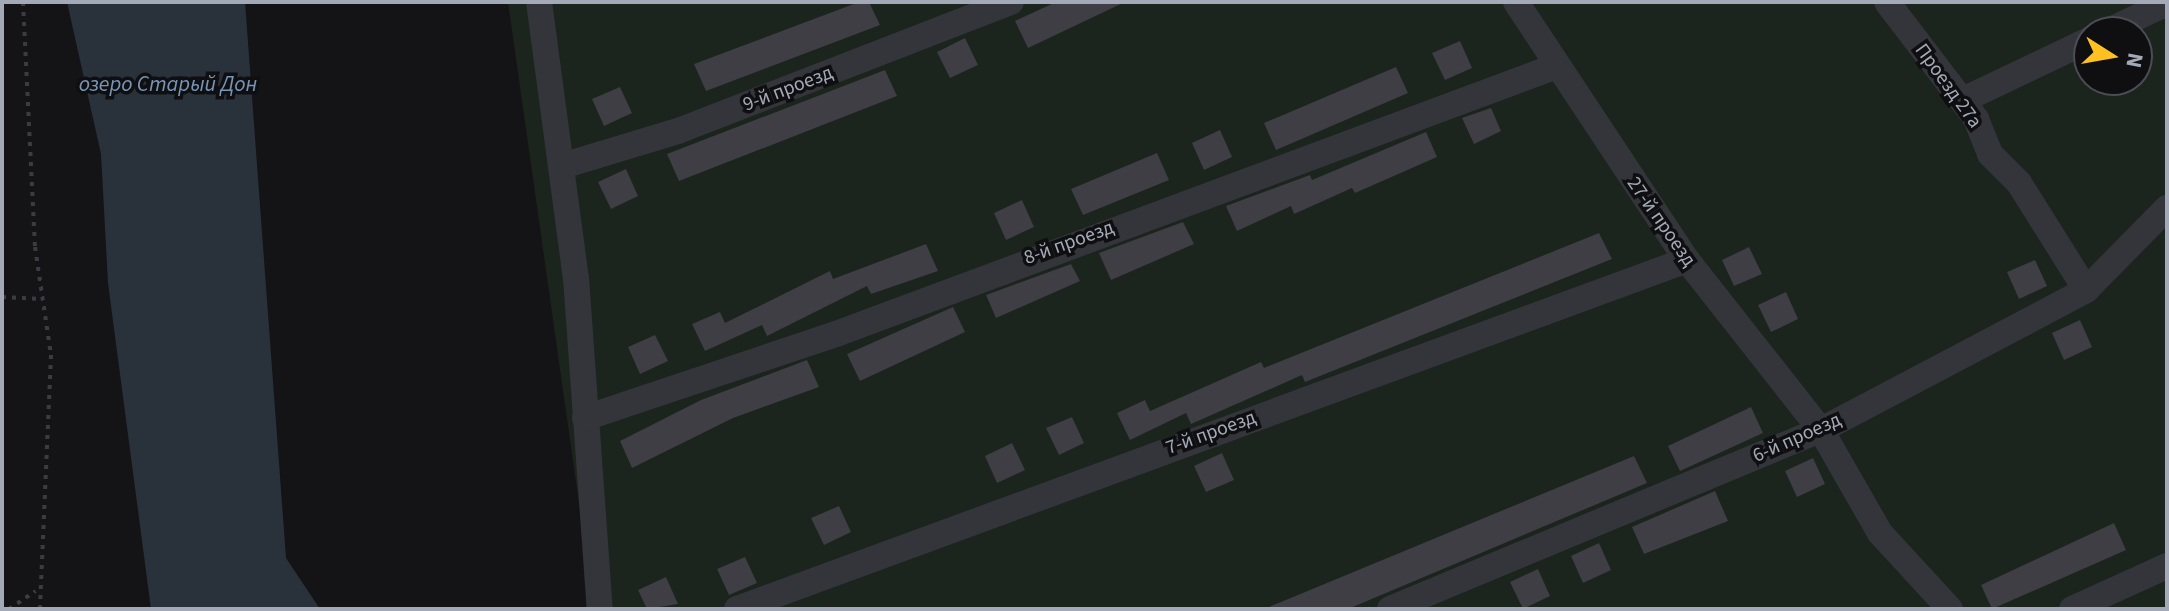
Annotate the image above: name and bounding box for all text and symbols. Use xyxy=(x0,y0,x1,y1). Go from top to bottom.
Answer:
north arrow xyxy=(2073,16,2153,96)
street label: Проезд 27а xyxy=(1909,39,1987,133)
text: N xyxy=(2117,50,2152,70)
street label: 9-й проезд xyxy=(740,61,836,117)
water label: озеро Старый Дон xyxy=(79,72,257,98)
street label: 27-й проезд xyxy=(1621,172,1701,272)
street label: 8-й проезд xyxy=(1021,216,1117,270)
street label: 7-й проезд xyxy=(1163,406,1259,460)
street label: 6-й проезд xyxy=(1749,408,1845,468)

